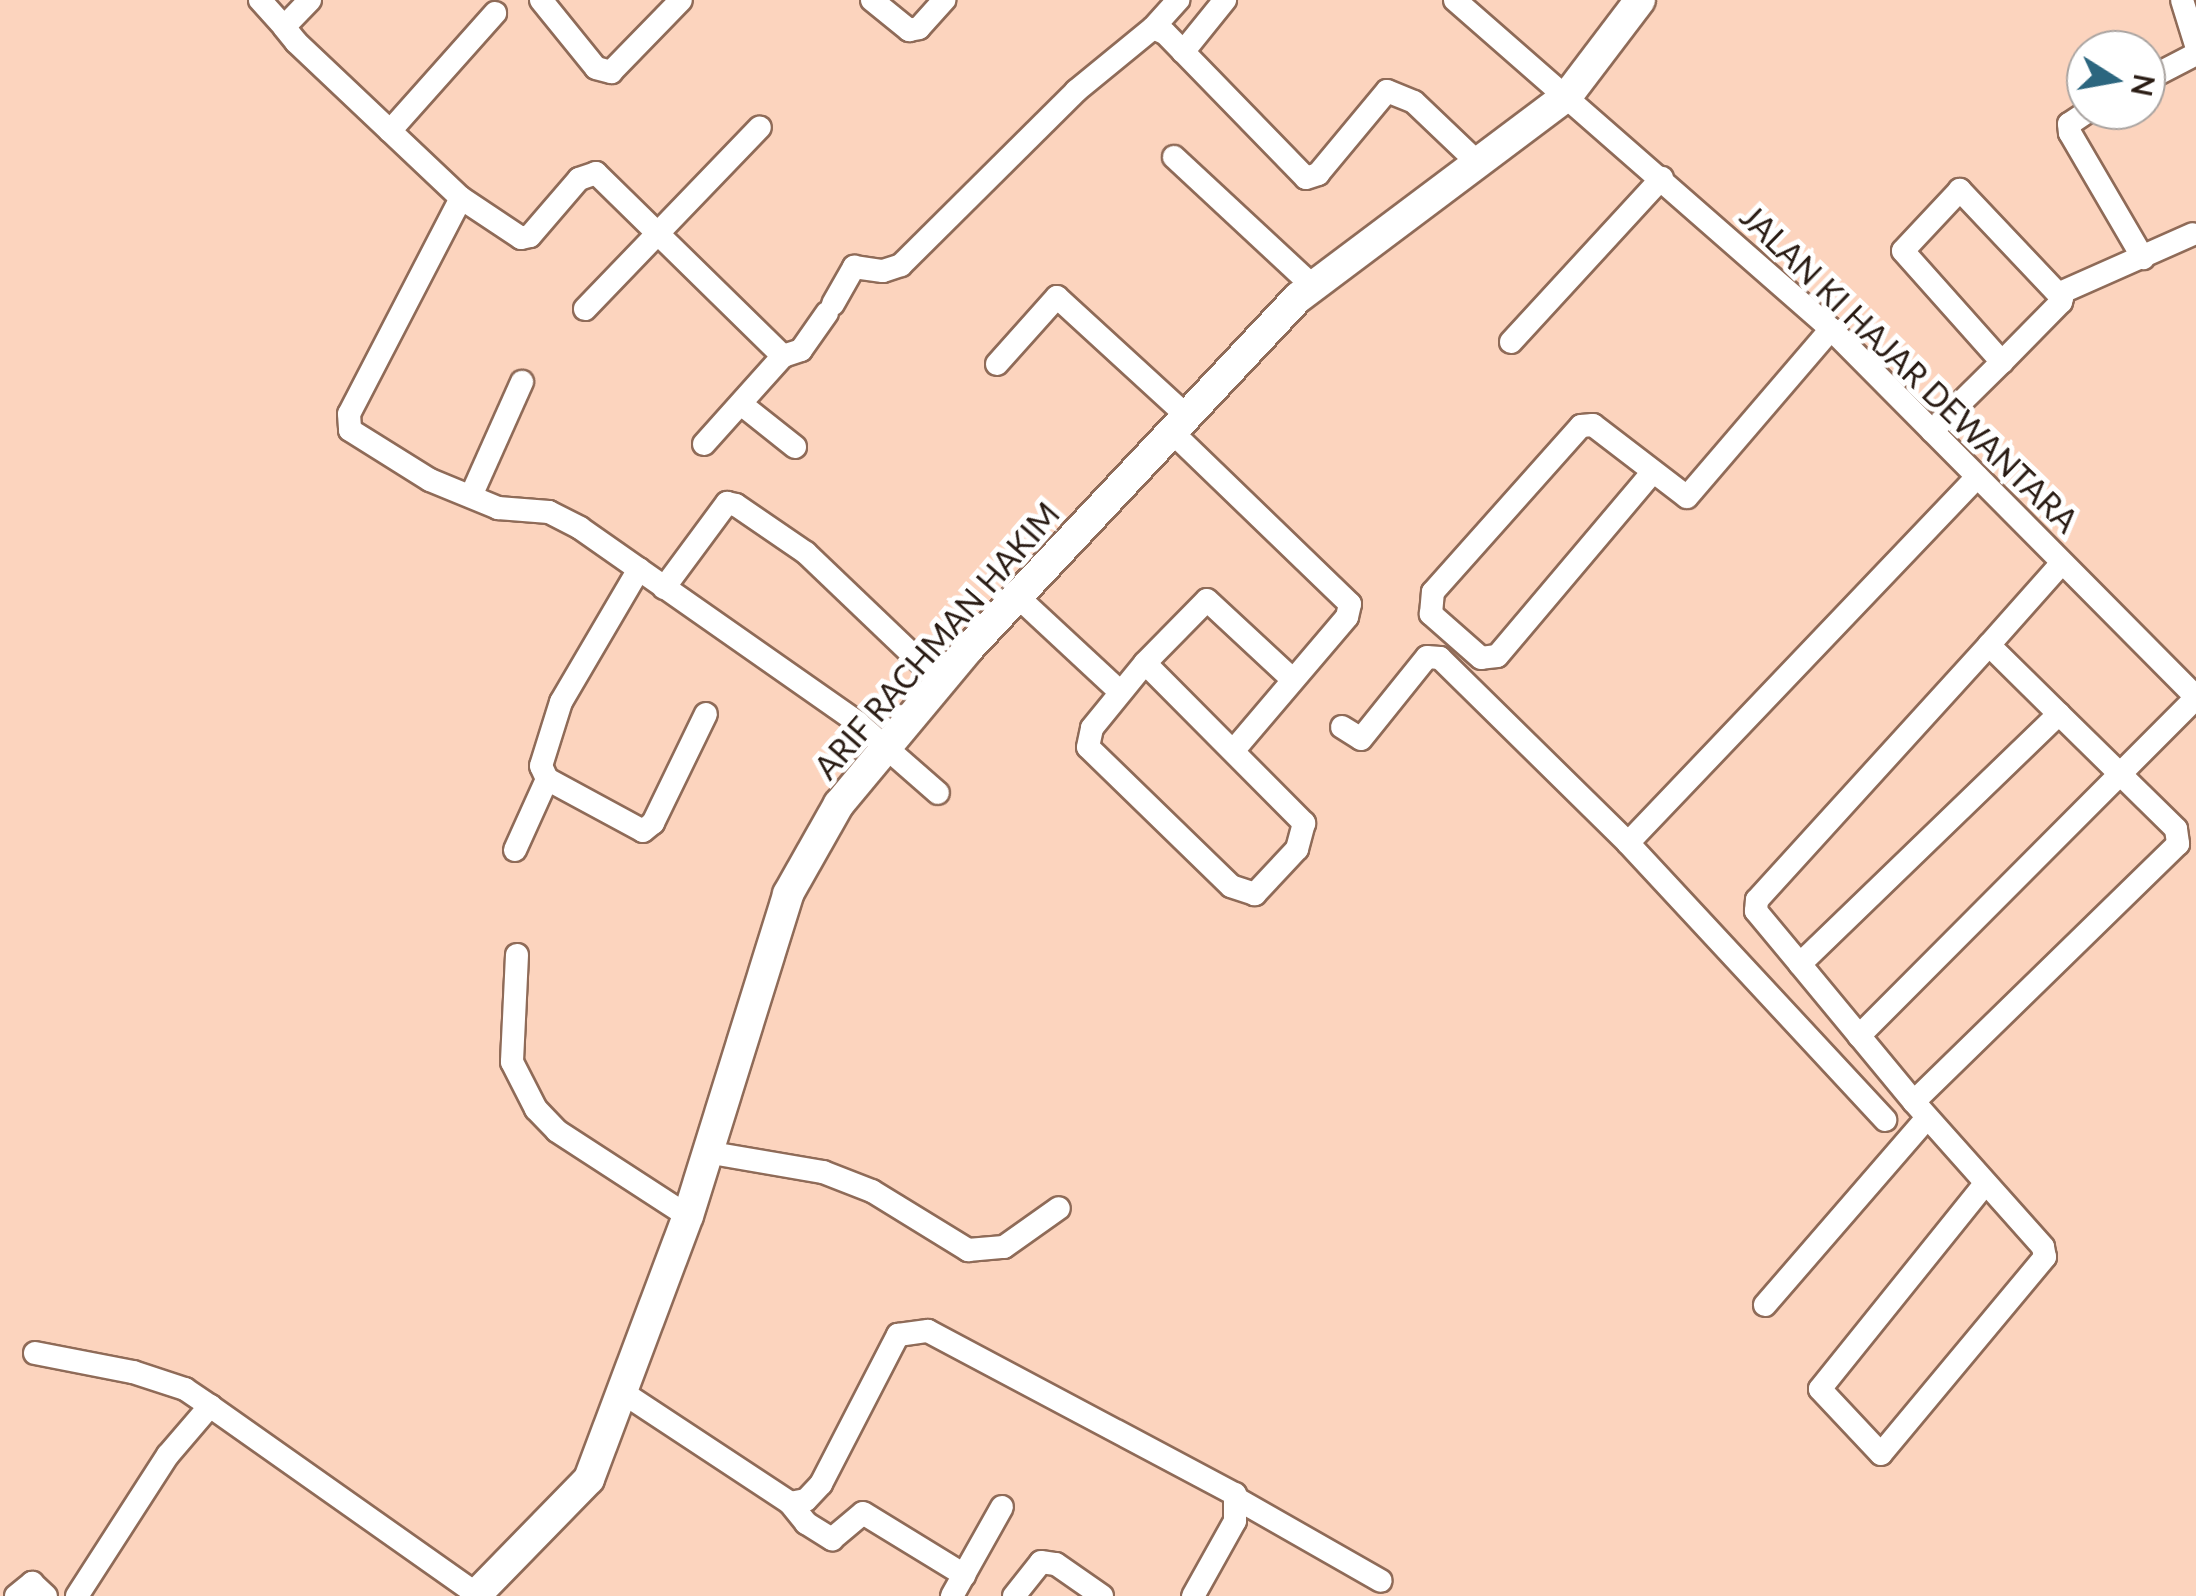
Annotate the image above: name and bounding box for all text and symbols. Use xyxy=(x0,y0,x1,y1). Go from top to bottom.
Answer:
north arrow xyxy=(2066,30,2166,130)
text: N xyxy=(2125,72,2162,99)
street label: JALAN KI HAJAR DEWANTARA xyxy=(1732,198,2086,540)
street label: ARIF RACHMAN HAKIM xyxy=(806,495,1068,787)

